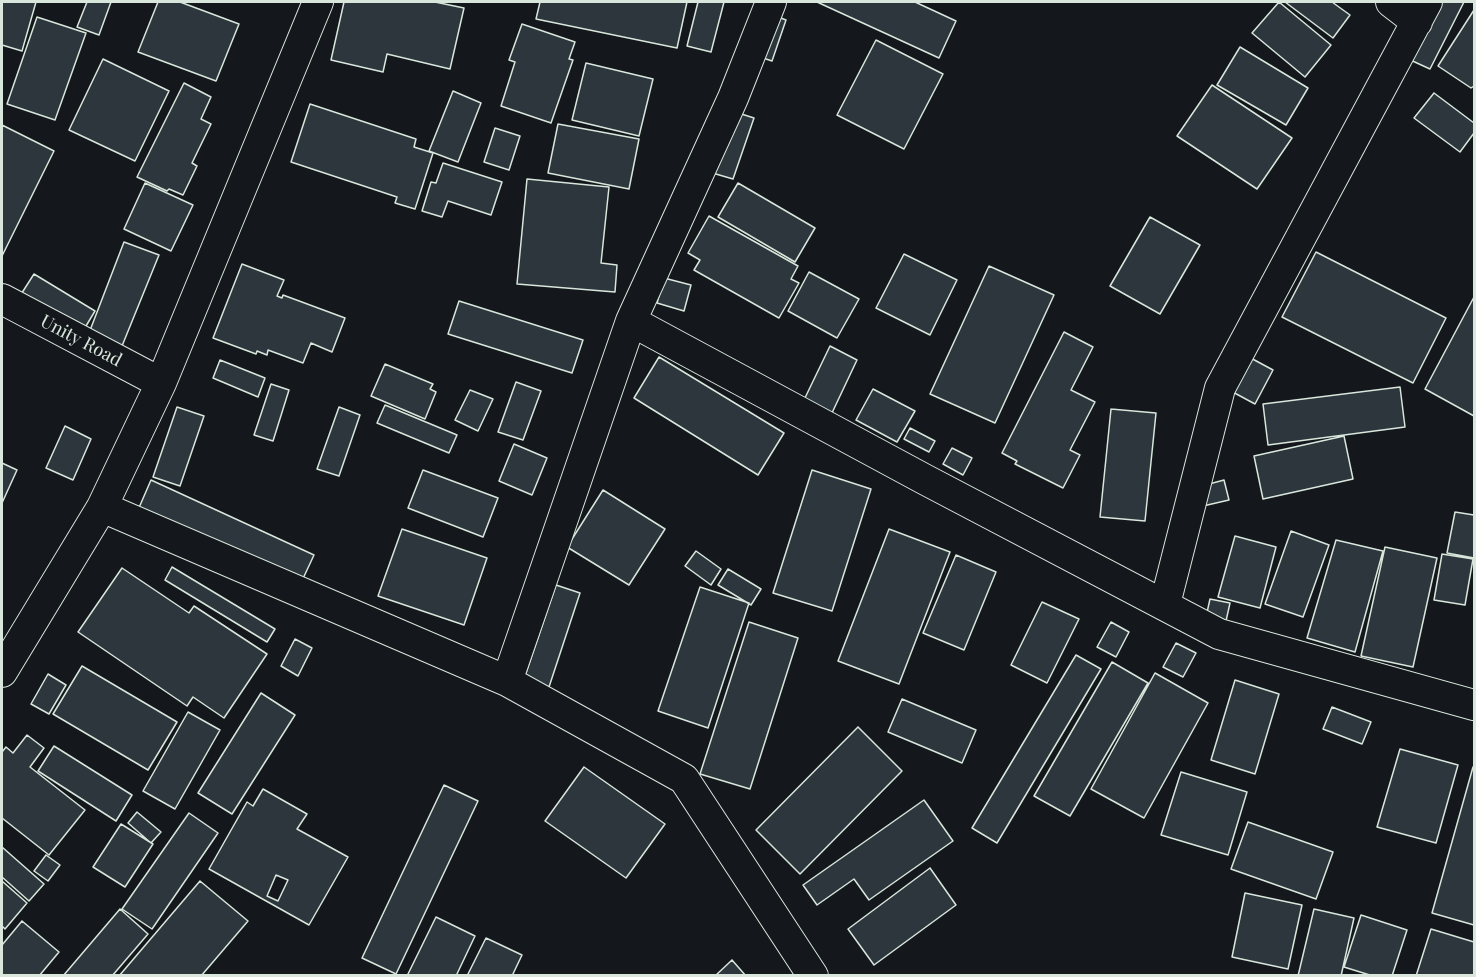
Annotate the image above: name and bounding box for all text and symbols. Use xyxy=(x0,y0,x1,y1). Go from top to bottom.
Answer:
street label: Unity Road xyxy=(37,311,125,371)

